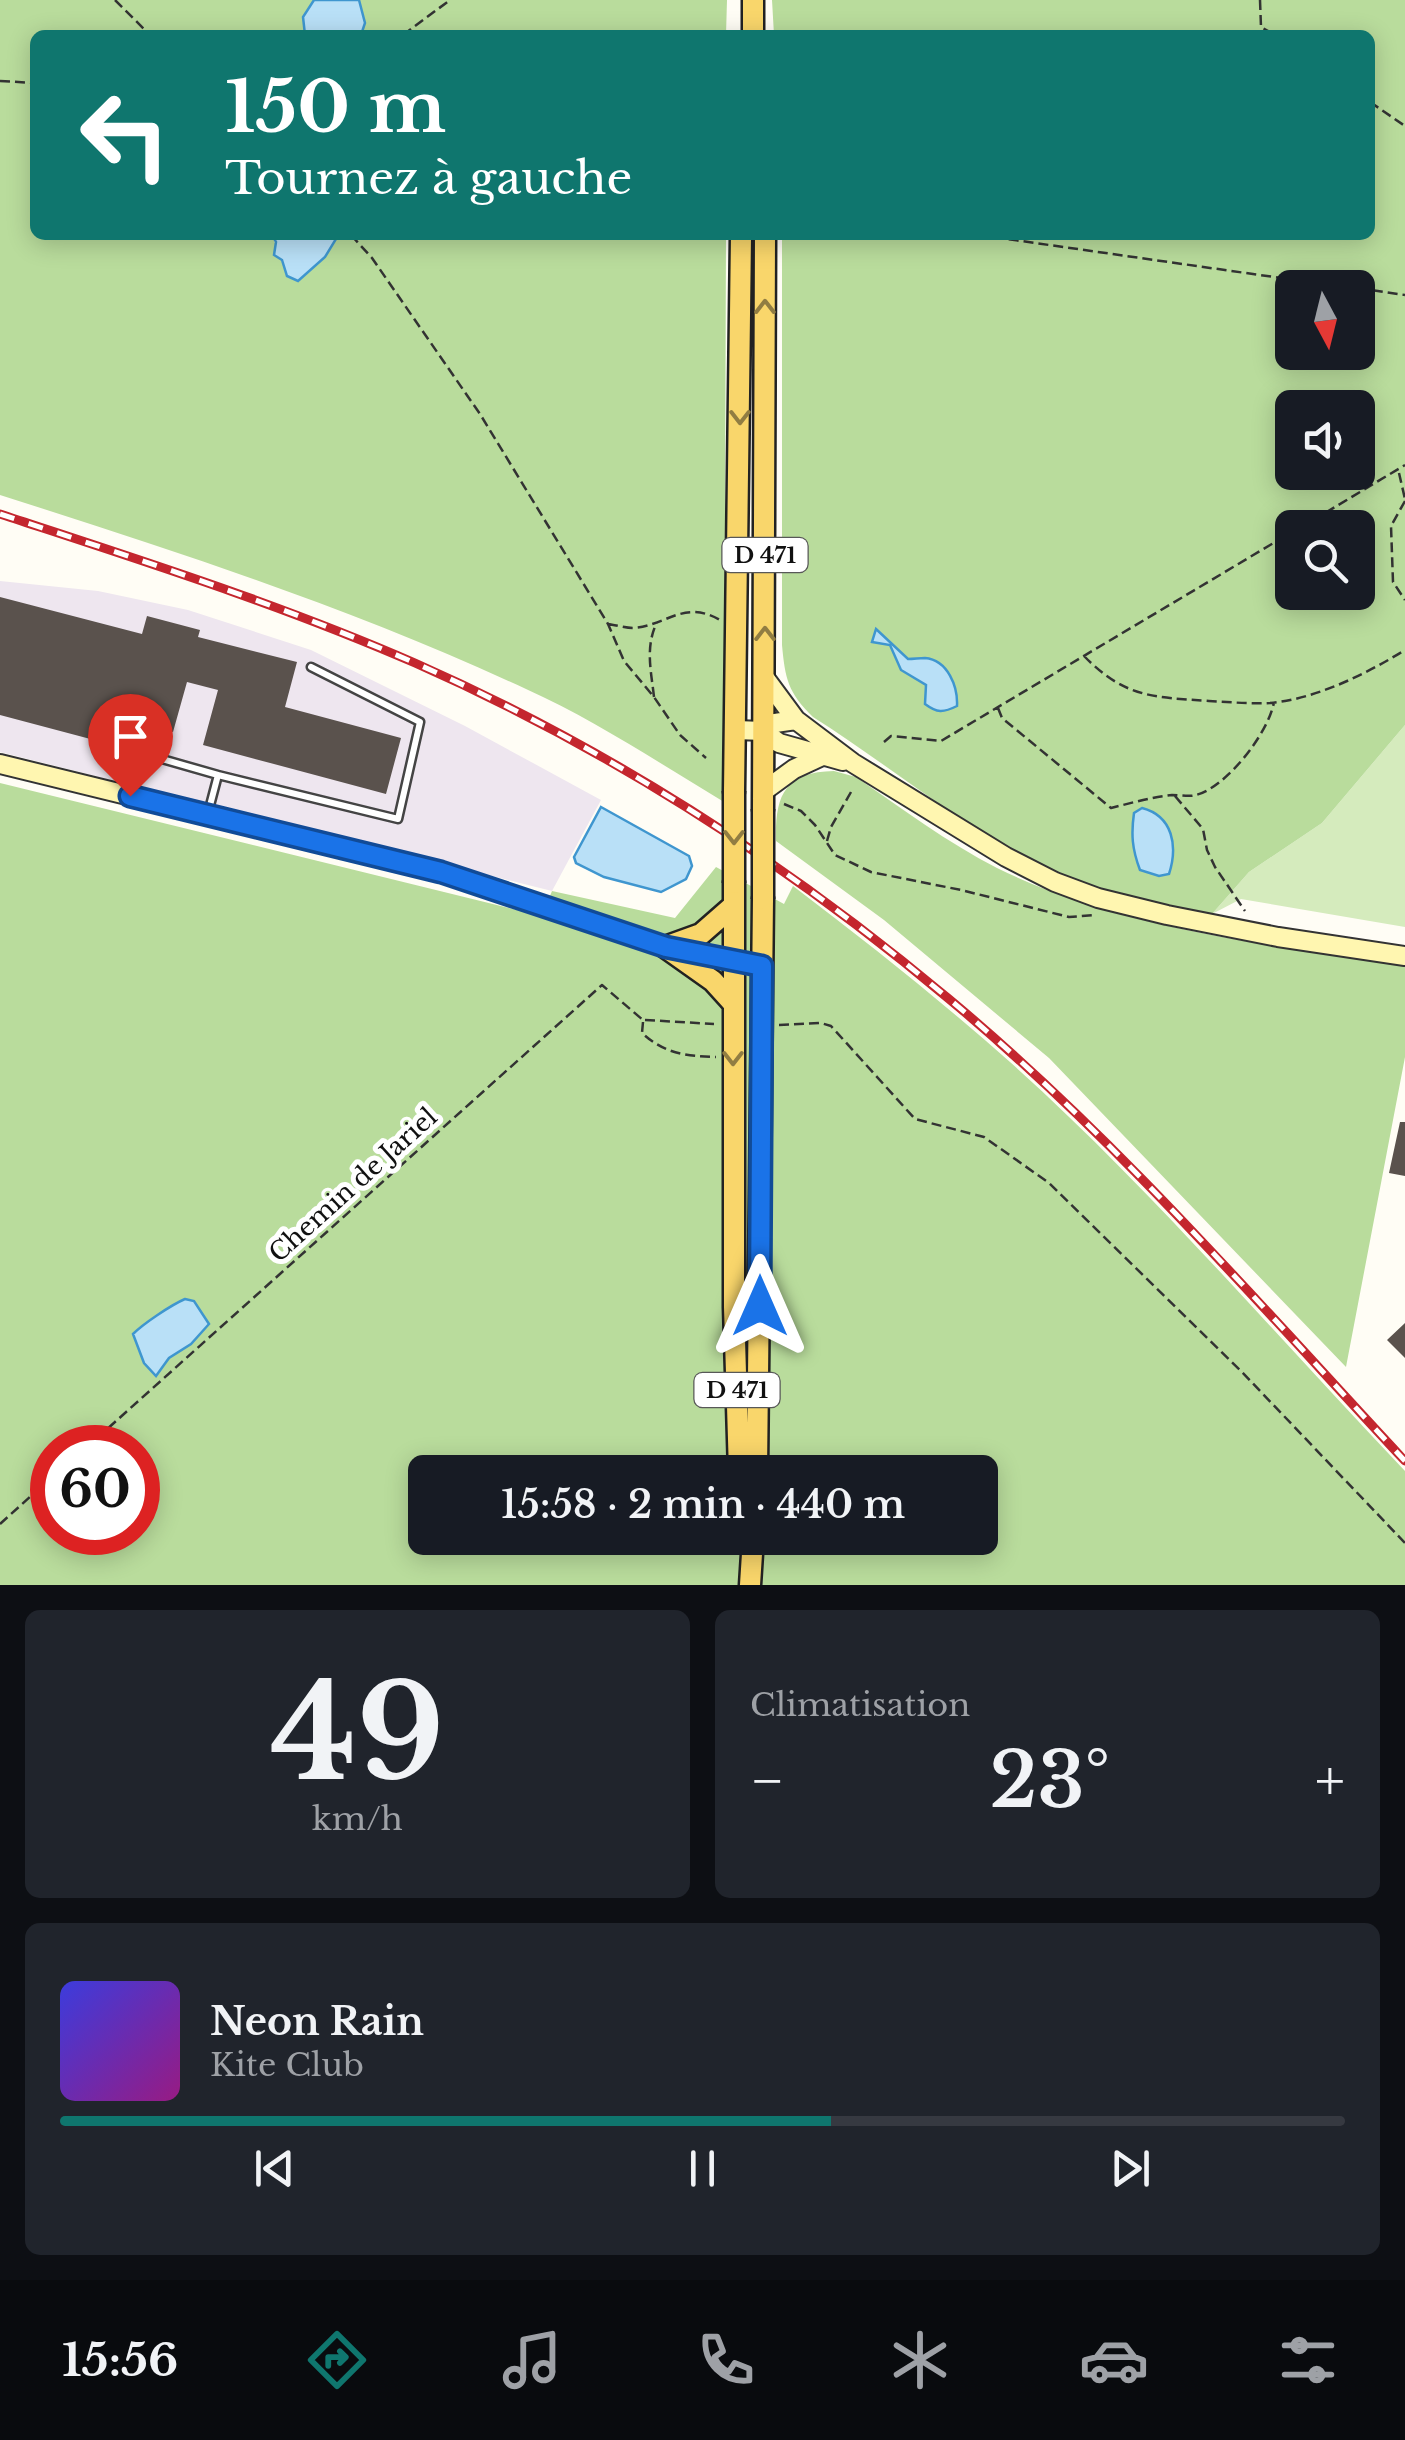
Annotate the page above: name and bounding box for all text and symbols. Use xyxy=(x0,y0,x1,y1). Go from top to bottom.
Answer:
text: 150 m xyxy=(225,64,446,151)
icon: left xyxy=(60,70,190,200)
text: Tournez à gauche xyxy=(225,150,632,206)
north arrow xyxy=(1275,270,1375,370)
map controls xyxy=(1275,270,1375,610)
one-way arrow xyxy=(754,298,776,314)
button: sound xyxy=(1275,390,1375,490)
one-way arrow xyxy=(730,410,751,426)
button: search xyxy=(1275,510,1375,610)
road number: D 471 xyxy=(722,538,808,572)
one-way arrow xyxy=(754,625,776,640)
pin xyxy=(88,694,173,797)
icon: arrive xyxy=(103,709,158,764)
one-way arrow xyxy=(723,830,745,845)
one-way arrow xyxy=(722,1050,743,1066)
street label: Chemin de Jariel xyxy=(263,1101,443,1269)
position arrow xyxy=(708,1254,812,1358)
road number: D 471 xyxy=(694,1373,780,1407)
speed limit sign: 60 xyxy=(30,1425,160,1555)
text: 15:58 · 2 min · 440 m xyxy=(501,1481,905,1528)
text: 49 xyxy=(271,1653,444,1814)
text: Climatisation xyxy=(750,1685,970,1725)
text: 23° xyxy=(990,1734,1110,1827)
text: − xyxy=(750,1747,785,1815)
text: + xyxy=(1315,1747,1345,1815)
text: km/h xyxy=(312,1799,403,1839)
text: Neon Rain xyxy=(210,1998,424,2045)
text: Kite Club xyxy=(210,2045,364,2085)
icon: previous xyxy=(247,2141,302,2196)
icon: pause xyxy=(675,2141,730,2196)
icon: next xyxy=(1103,2141,1158,2196)
icon: directions xyxy=(302,2325,372,2395)
icon: music xyxy=(497,2325,567,2395)
icon: phone xyxy=(691,2325,761,2395)
icon: climate xyxy=(885,2325,955,2395)
icon: car xyxy=(1079,2325,1149,2395)
icon: filters xyxy=(1273,2325,1343,2395)
text: 15:56 xyxy=(62,2332,178,2388)

